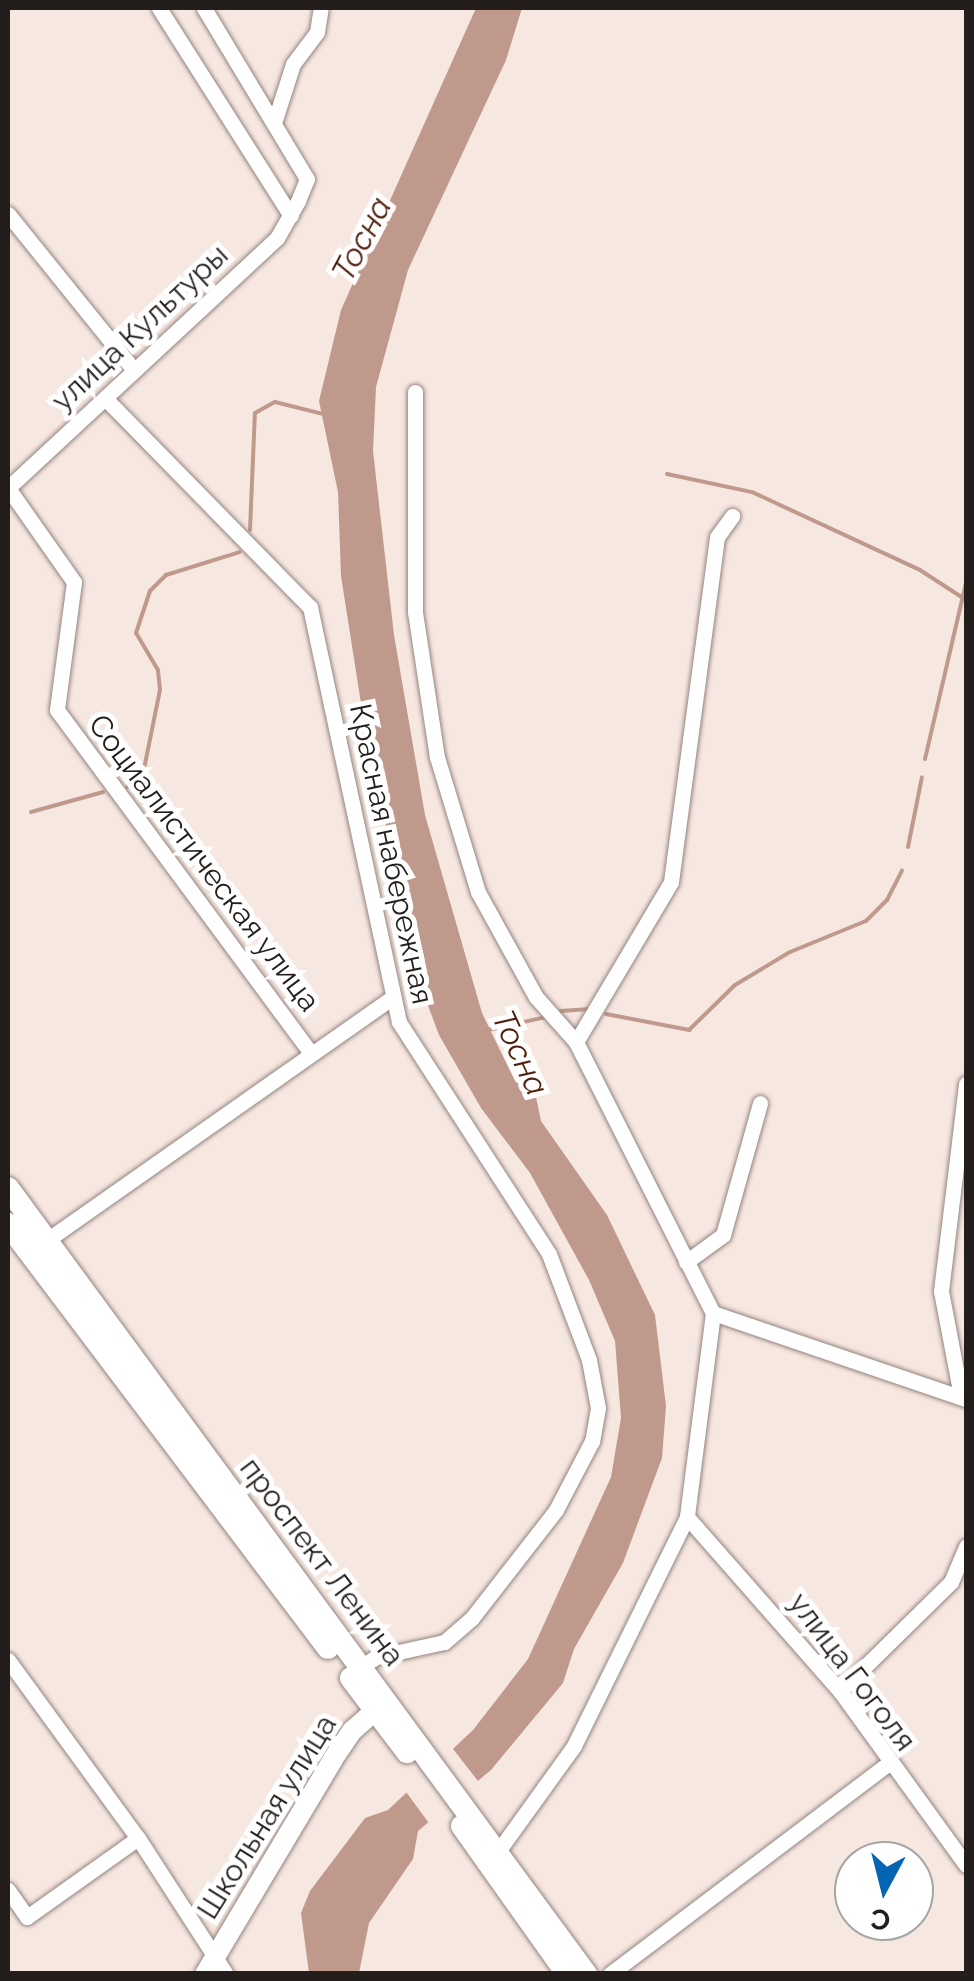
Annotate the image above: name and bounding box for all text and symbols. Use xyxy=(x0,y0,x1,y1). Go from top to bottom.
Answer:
water label: Тосна xyxy=(324,191,400,287)
street label: улица Культуры xyxy=(44,237,236,419)
street label: Красная набережная xyxy=(342,700,440,1008)
street label: Социалистическая улица xyxy=(80,707,328,1019)
water label: Тосна xyxy=(484,1004,556,1102)
street label: проспект Ленина xyxy=(232,1451,412,1673)
street label: улица Гоголя xyxy=(781,1586,923,1758)
street label: Школьная улица xyxy=(190,1708,344,1926)
north arrow xyxy=(834,1841,934,1941)
text: С xyxy=(869,1902,892,1937)

